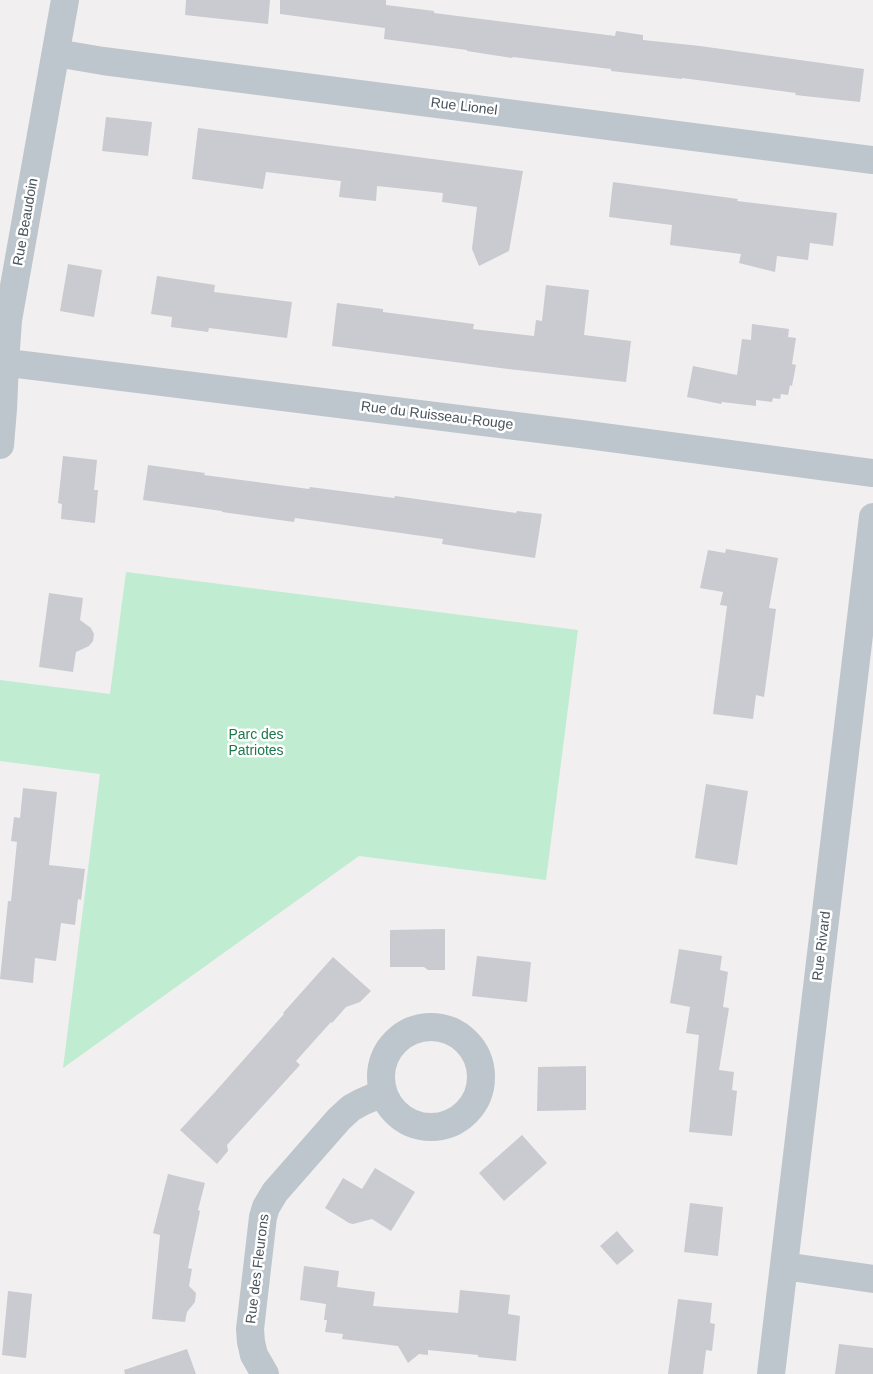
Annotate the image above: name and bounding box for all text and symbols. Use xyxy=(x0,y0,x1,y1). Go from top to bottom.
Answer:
street label: Rue Lionel xyxy=(430,95,498,119)
street label: Rue Beaudoin xyxy=(10,177,42,267)
street label: Rue du Ruisseau-Rouge xyxy=(360,398,514,434)
park label: Parc des Patriotes xyxy=(228,727,284,760)
street label: Rue Rivard xyxy=(809,910,835,982)
street label: Rue des Fleurons xyxy=(243,1213,273,1325)

